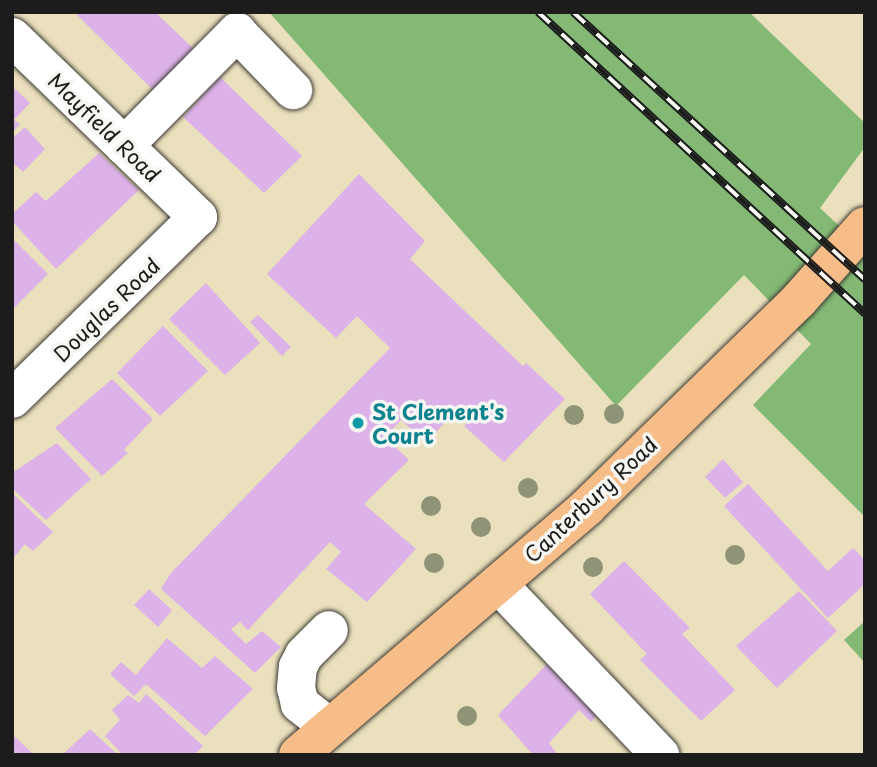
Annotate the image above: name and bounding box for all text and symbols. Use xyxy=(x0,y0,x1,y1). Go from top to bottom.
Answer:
street label: Mayfield Road xyxy=(44,67,166,187)
street label: Douglas Road xyxy=(48,252,164,366)
place label: St Clement's Court xyxy=(372,398,504,448)
marker: St Clement's Court xyxy=(350,415,366,431)
street label: Canterbury Road xyxy=(518,431,662,567)

